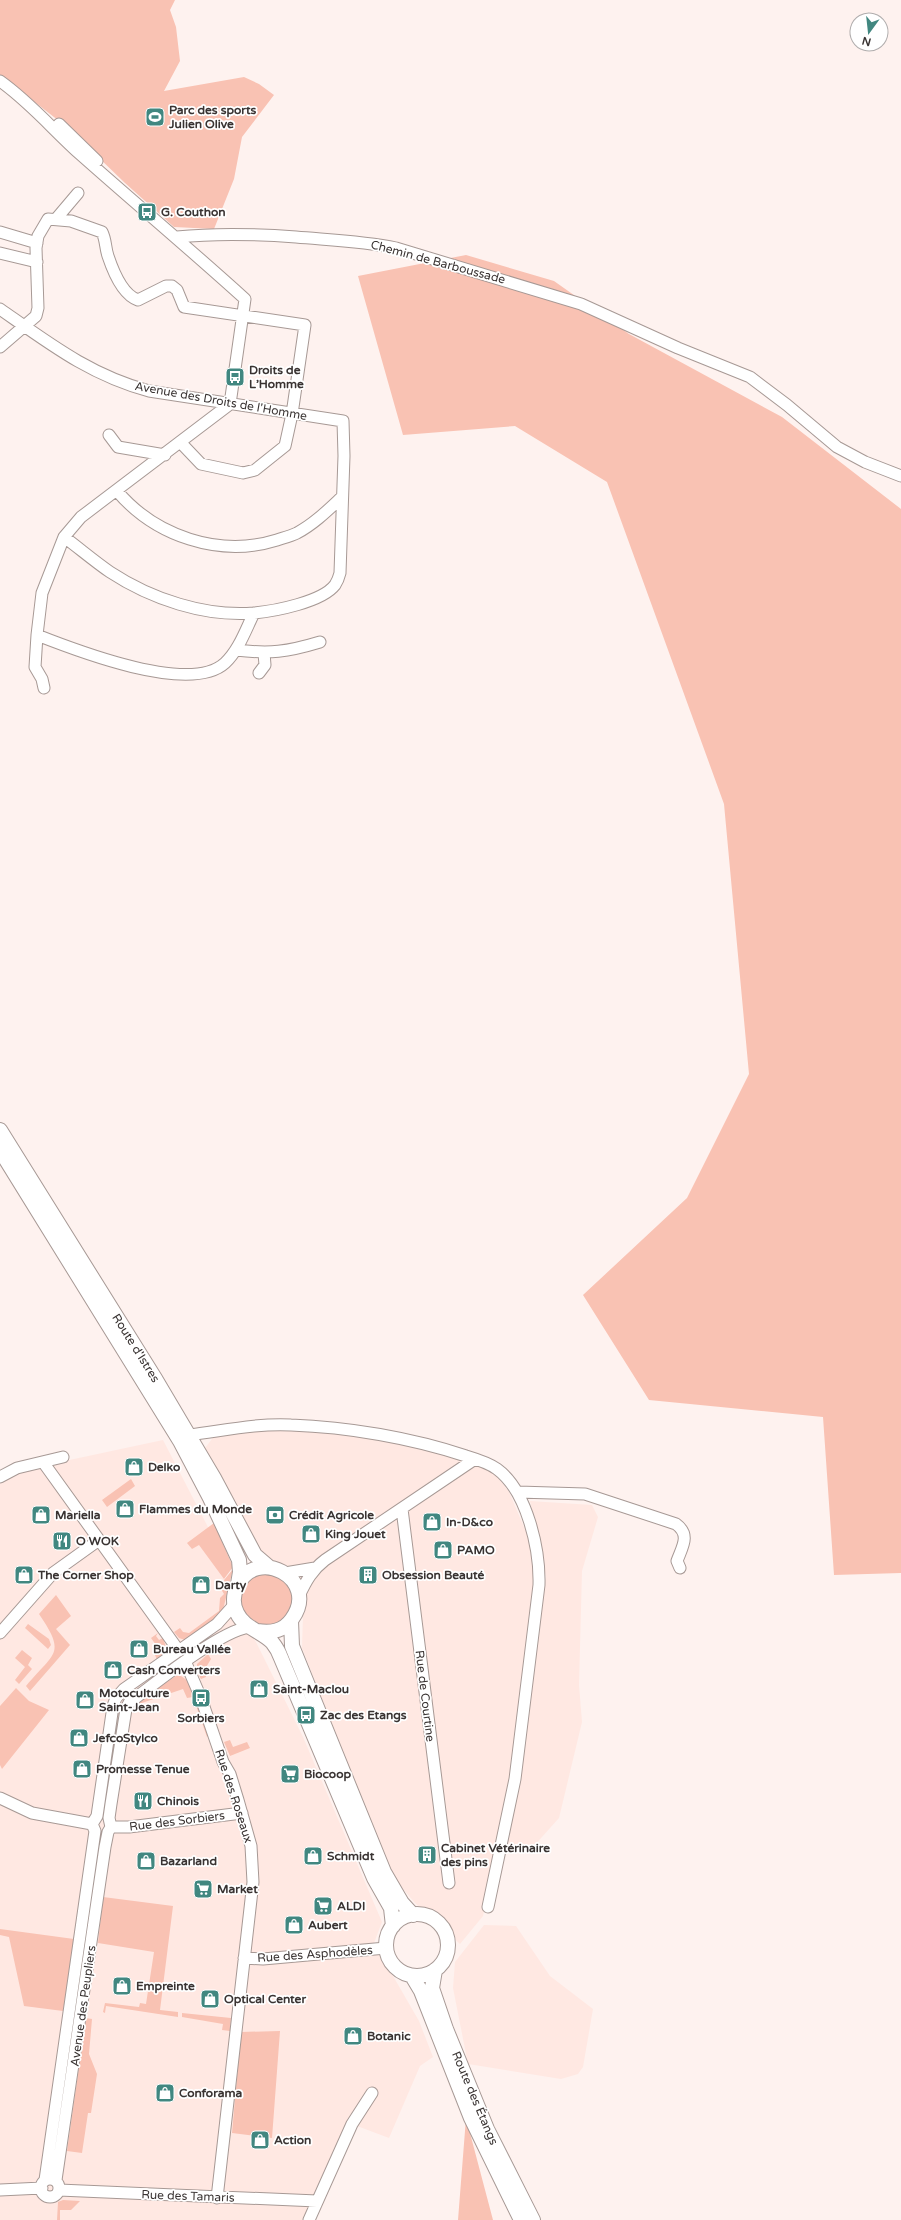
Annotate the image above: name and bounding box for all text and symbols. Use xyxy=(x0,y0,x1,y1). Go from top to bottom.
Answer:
north arrow xyxy=(849,12,889,52)
text: N xyxy=(861,34,872,49)
place label: Parc des sports Julien Olive xyxy=(168,103,256,131)
sports icon: Parc des sports Julien Olive xyxy=(144,106,166,128)
bus stop icon: G. Couthon xyxy=(136,201,158,223)
place label: G. Couthon xyxy=(161,205,226,219)
street label: Chemin de Barboussade xyxy=(369,237,507,287)
place label: Droits de L’Homme xyxy=(249,363,304,391)
bus stop icon: Droits de L’Homme xyxy=(224,366,246,388)
street label: Avenue des Droits de l'Homme xyxy=(134,379,308,423)
street label: Route d'Istres xyxy=(109,1311,163,1385)
shop icon: Delko xyxy=(123,1456,145,1478)
place label: Delko xyxy=(148,1460,180,1474)
shop icon: Flammes du Monde xyxy=(114,1498,136,1520)
place label: Flammes du Monde xyxy=(139,1502,252,1516)
shop icon: Mariella xyxy=(30,1504,52,1526)
bank icon: Crédit Agricole xyxy=(264,1504,286,1526)
place label: Mariella xyxy=(55,1508,101,1522)
place label: Crédit Agricole xyxy=(289,1508,374,1523)
shop icon: In-D&co xyxy=(421,1511,443,1533)
place label: In-D&co xyxy=(446,1515,493,1529)
shop icon: King Jouet xyxy=(300,1523,322,1545)
place label: King Jouet xyxy=(325,1527,386,1542)
restaurant icon: O WOK xyxy=(51,1530,73,1552)
place label: O WOK xyxy=(76,1534,119,1548)
shop icon: PAMO xyxy=(432,1539,454,1561)
place label: PAMO xyxy=(457,1543,495,1557)
shop icon: The Corner Shop xyxy=(13,1564,35,1586)
building icon: Obsession Beauté xyxy=(357,1564,379,1586)
place label: The Corner Shop xyxy=(37,1568,134,1583)
place label: Obsession Beauté xyxy=(382,1568,485,1582)
shop icon: Darty xyxy=(190,1574,212,1596)
place label: Darty xyxy=(215,1578,247,1593)
shop icon: Bureau Vallée xyxy=(128,1638,150,1660)
place label: Bureau Vallée xyxy=(153,1642,231,1656)
street label: Rue de Courtine xyxy=(412,1649,438,1743)
shop icon: Cash Converters xyxy=(102,1659,124,1681)
place label: Cash Converters xyxy=(127,1663,220,1677)
shop icon: Saint-Maclou xyxy=(248,1678,270,1700)
place label: Saint-Maclou xyxy=(273,1682,349,1696)
place label: Motoculture Saint-Jean xyxy=(99,1686,169,1714)
bus stop icon: Sorbiers xyxy=(190,1687,212,1709)
shop icon: Motoculture Saint-Jean xyxy=(74,1689,96,1711)
bus stop icon: Zac des Etangs xyxy=(295,1704,317,1726)
place label: Zac des Etangs xyxy=(320,1708,407,1723)
place label: Sorbiers xyxy=(178,1711,225,1725)
shop icon: JefcoStylco xyxy=(68,1727,90,1749)
place label: JefcoStylco xyxy=(92,1731,158,1746)
street label: Rue des Roseaux xyxy=(212,1747,256,1845)
shop icon: Promesse Tenue xyxy=(71,1758,93,1780)
place label: Promesse Tenue xyxy=(96,1762,190,1776)
supermarket icon: Biocoop xyxy=(279,1763,301,1785)
place label: Biocoop xyxy=(304,1767,351,1782)
restaurant icon: Chinois xyxy=(132,1790,154,1812)
place label: Chinois xyxy=(157,1794,199,1808)
street label: Rue des Sorbiers xyxy=(128,1808,226,1834)
place label: Cabinet Vétérinaire des pins xyxy=(441,1841,550,1870)
building icon: Cabinet Vétérinaire des pins xyxy=(416,1844,438,1866)
shop icon: Schmidt xyxy=(302,1845,324,1867)
place label: Schmidt xyxy=(327,1849,375,1863)
shop icon: Bazarland xyxy=(135,1850,157,1872)
place label: Bazarland xyxy=(160,1854,217,1868)
supermarket icon: Market xyxy=(192,1878,214,1900)
place label: Market xyxy=(217,1882,258,1896)
supermarket icon: ALDI xyxy=(312,1895,334,1917)
place label: ALDI xyxy=(337,1899,365,1913)
shop icon: Aubert xyxy=(283,1914,305,1936)
place label: Aubert xyxy=(308,1918,348,1932)
street label: Rue des Asphodèles xyxy=(257,1943,373,1965)
street label: Avenue des Peupliers xyxy=(68,1944,98,2067)
shop icon: Empreinte xyxy=(111,1975,133,1997)
place label: Empreinte xyxy=(136,1979,195,1994)
shop icon: Optical Center xyxy=(199,1988,221,2010)
place label: Optical Center xyxy=(224,1992,306,2007)
shop icon: Botanic xyxy=(342,2025,364,2047)
place label: Botanic xyxy=(367,2029,411,2043)
street label: Route des Étangs xyxy=(449,2049,501,2147)
shop icon: Conforama xyxy=(154,2082,176,2104)
place label: Conforama xyxy=(179,2086,242,2100)
shop icon: Action xyxy=(249,2129,271,2151)
place label: Action xyxy=(274,2133,311,2147)
street label: Rue des Tamaris xyxy=(141,2187,235,2205)

